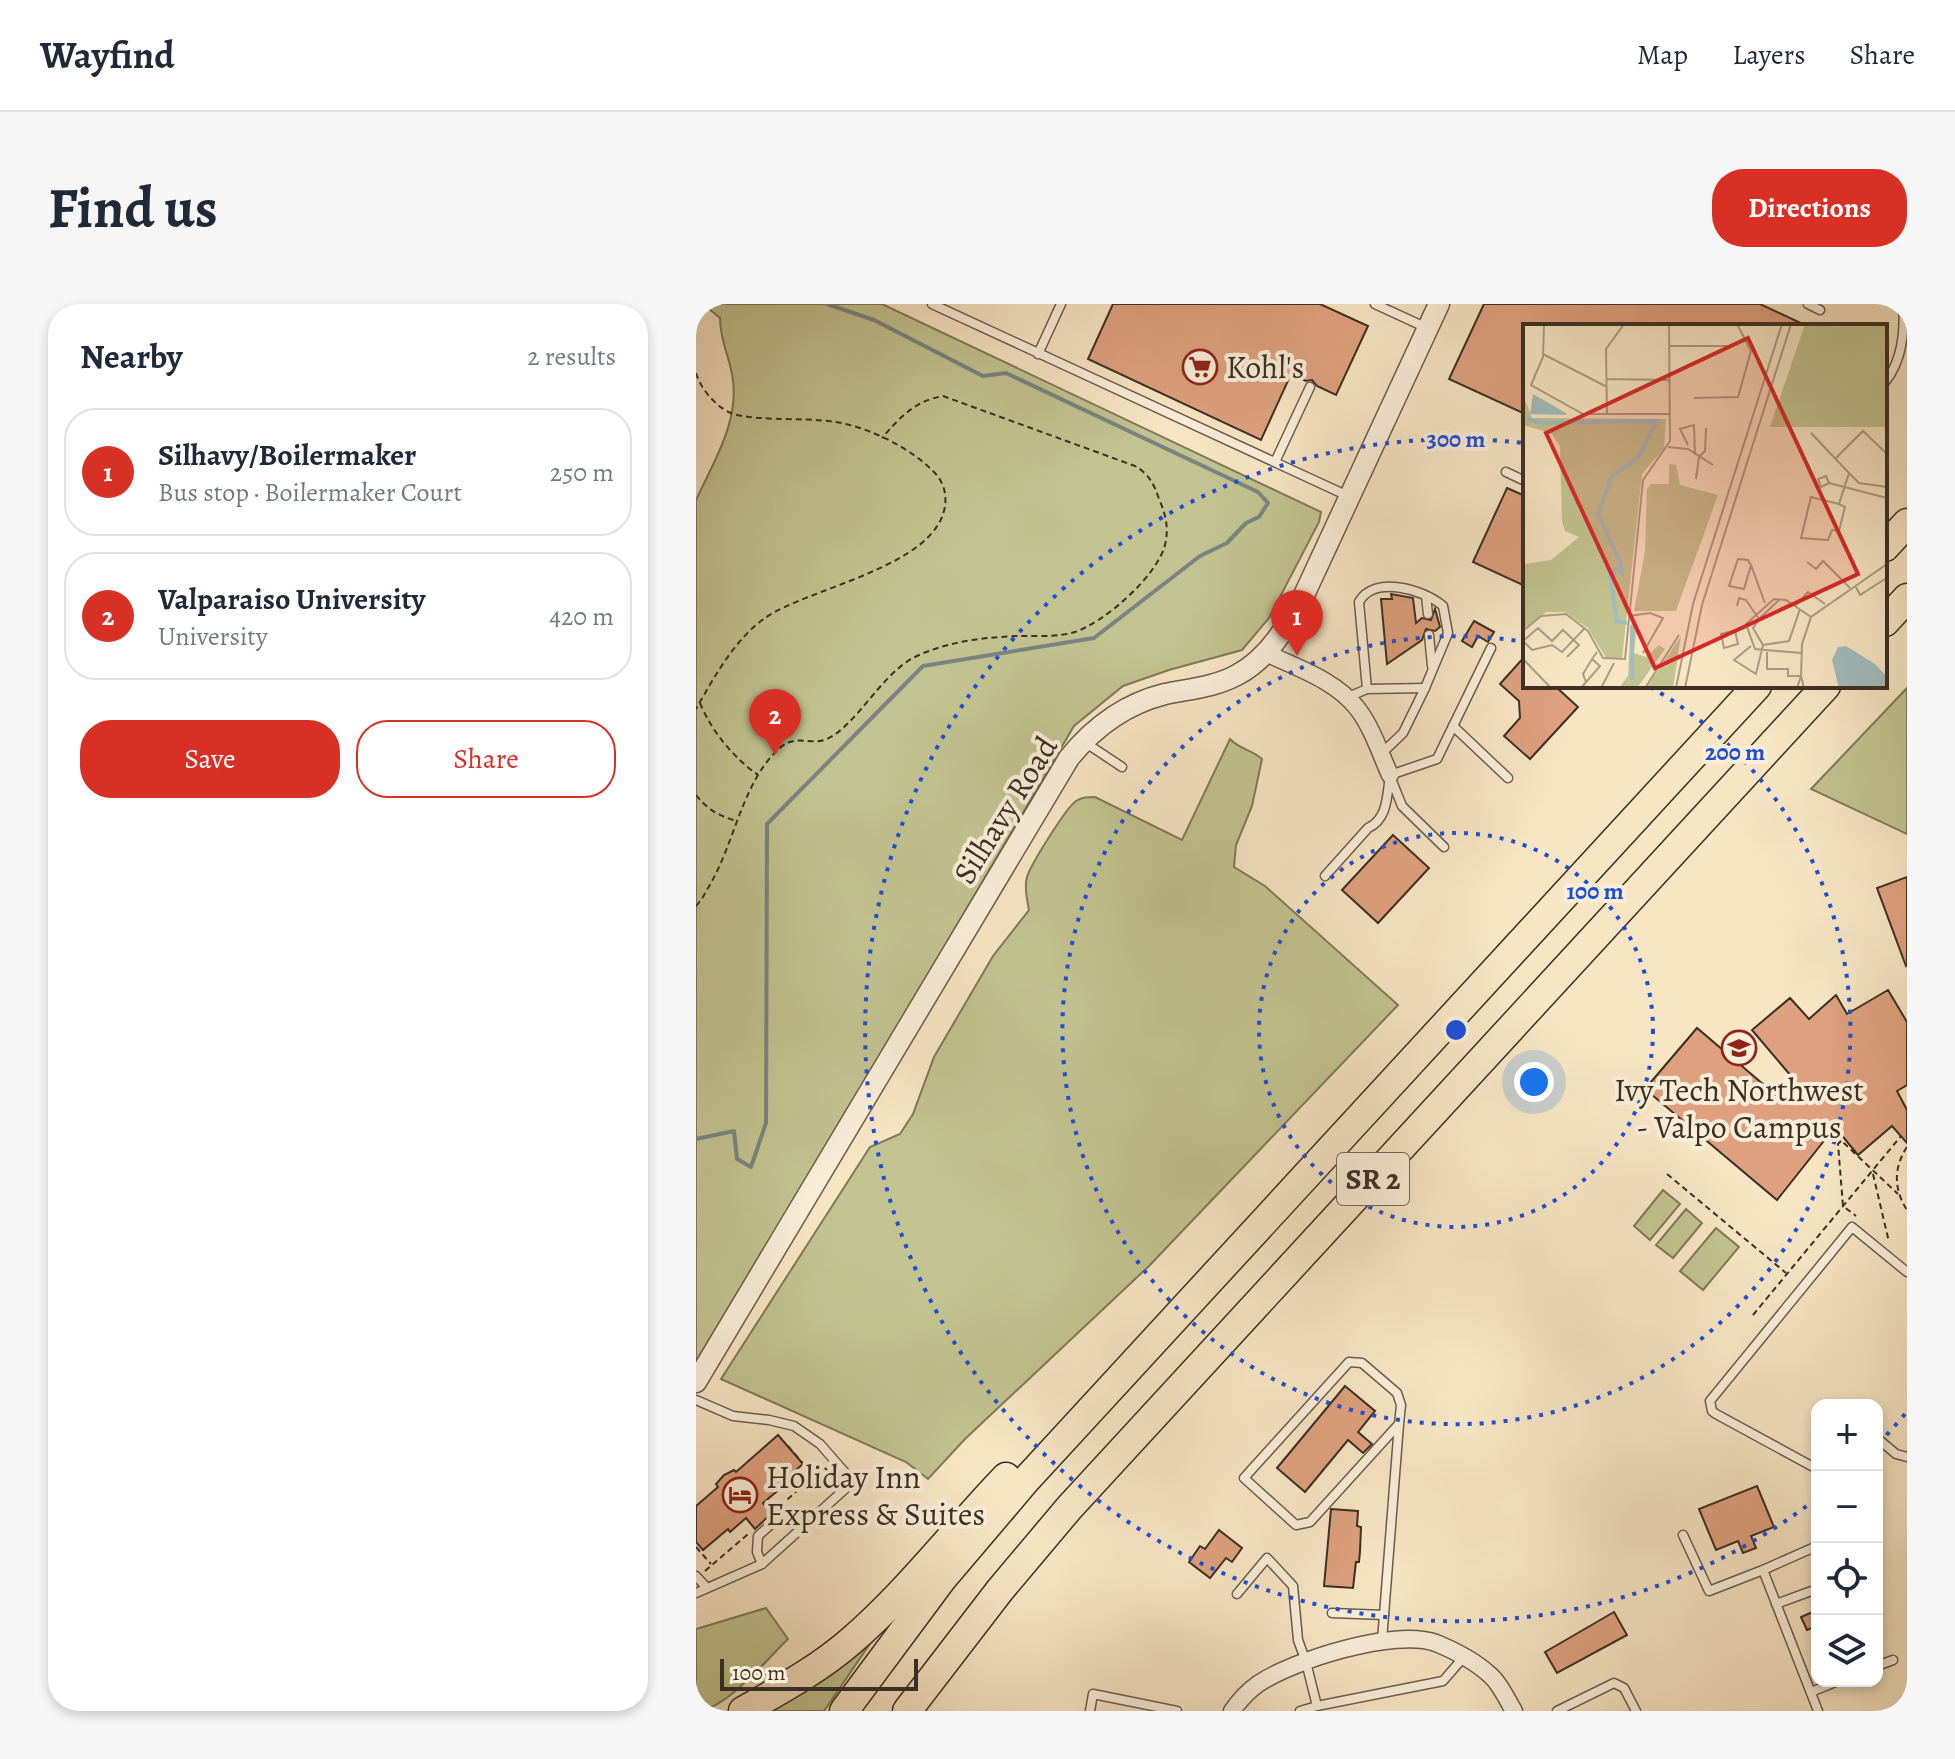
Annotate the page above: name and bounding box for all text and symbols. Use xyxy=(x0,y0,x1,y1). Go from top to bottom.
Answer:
text: Wayfind xyxy=(40,29,175,81)
text: Map xyxy=(1637,36,1688,74)
text: Layers xyxy=(1732,36,1805,74)
text: Share xyxy=(1849,36,1915,74)
button: Directions xyxy=(1712,169,1907,247)
text: Find us xyxy=(48,170,218,246)
inset map xyxy=(1523,324,1887,688)
text: Nearby xyxy=(80,333,183,380)
text: 2 results xyxy=(527,339,616,374)
place label: Kohl's xyxy=(1226,345,1304,389)
supermarket icon: Kohl's xyxy=(1181,348,1219,386)
text: 300 m xyxy=(1427,423,1485,455)
text: Silhavy/Boilermaker xyxy=(158,435,416,475)
text: 1 xyxy=(103,455,113,490)
text: 250 m xyxy=(550,455,614,490)
text: Bus stop · Boilermaker Court xyxy=(158,475,462,510)
text: Valparaiso University xyxy=(158,579,425,619)
pin: 1 xyxy=(1271,590,1323,656)
text: 2 xyxy=(102,599,114,634)
text: 420 m xyxy=(549,599,614,634)
text: University xyxy=(158,619,268,654)
pin: 2 xyxy=(749,689,801,755)
button: Save xyxy=(80,720,340,798)
button: Share xyxy=(356,720,616,798)
street label: Silhavy Road xyxy=(942,727,1068,892)
text: 200 m xyxy=(1705,736,1765,768)
text: 100 m xyxy=(1566,875,1624,907)
centre of rings xyxy=(1442,1016,1470,1044)
school or university icon: Ivy Tech Northwest - Valpo Campus xyxy=(1720,1029,1758,1067)
your location xyxy=(1514,1062,1554,1102)
place label: Ivy Tech Northwest - Valpo Campus xyxy=(1614,1068,1864,1149)
road number: SR 2 xyxy=(1337,1153,1409,1205)
map controls xyxy=(1811,1399,1883,1687)
button: + xyxy=(1811,1399,1883,1471)
place label: Holiday Inn Express & Suites xyxy=(766,1455,985,1536)
button: − xyxy=(1811,1471,1883,1543)
hotel icon: Holiday Inn Express & Suites xyxy=(721,1476,759,1514)
button: locate xyxy=(1811,1543,1883,1615)
button: layers xyxy=(1811,1615,1883,1687)
scale bar xyxy=(720,1655,918,1691)
text: 100 m xyxy=(732,1658,786,1688)

